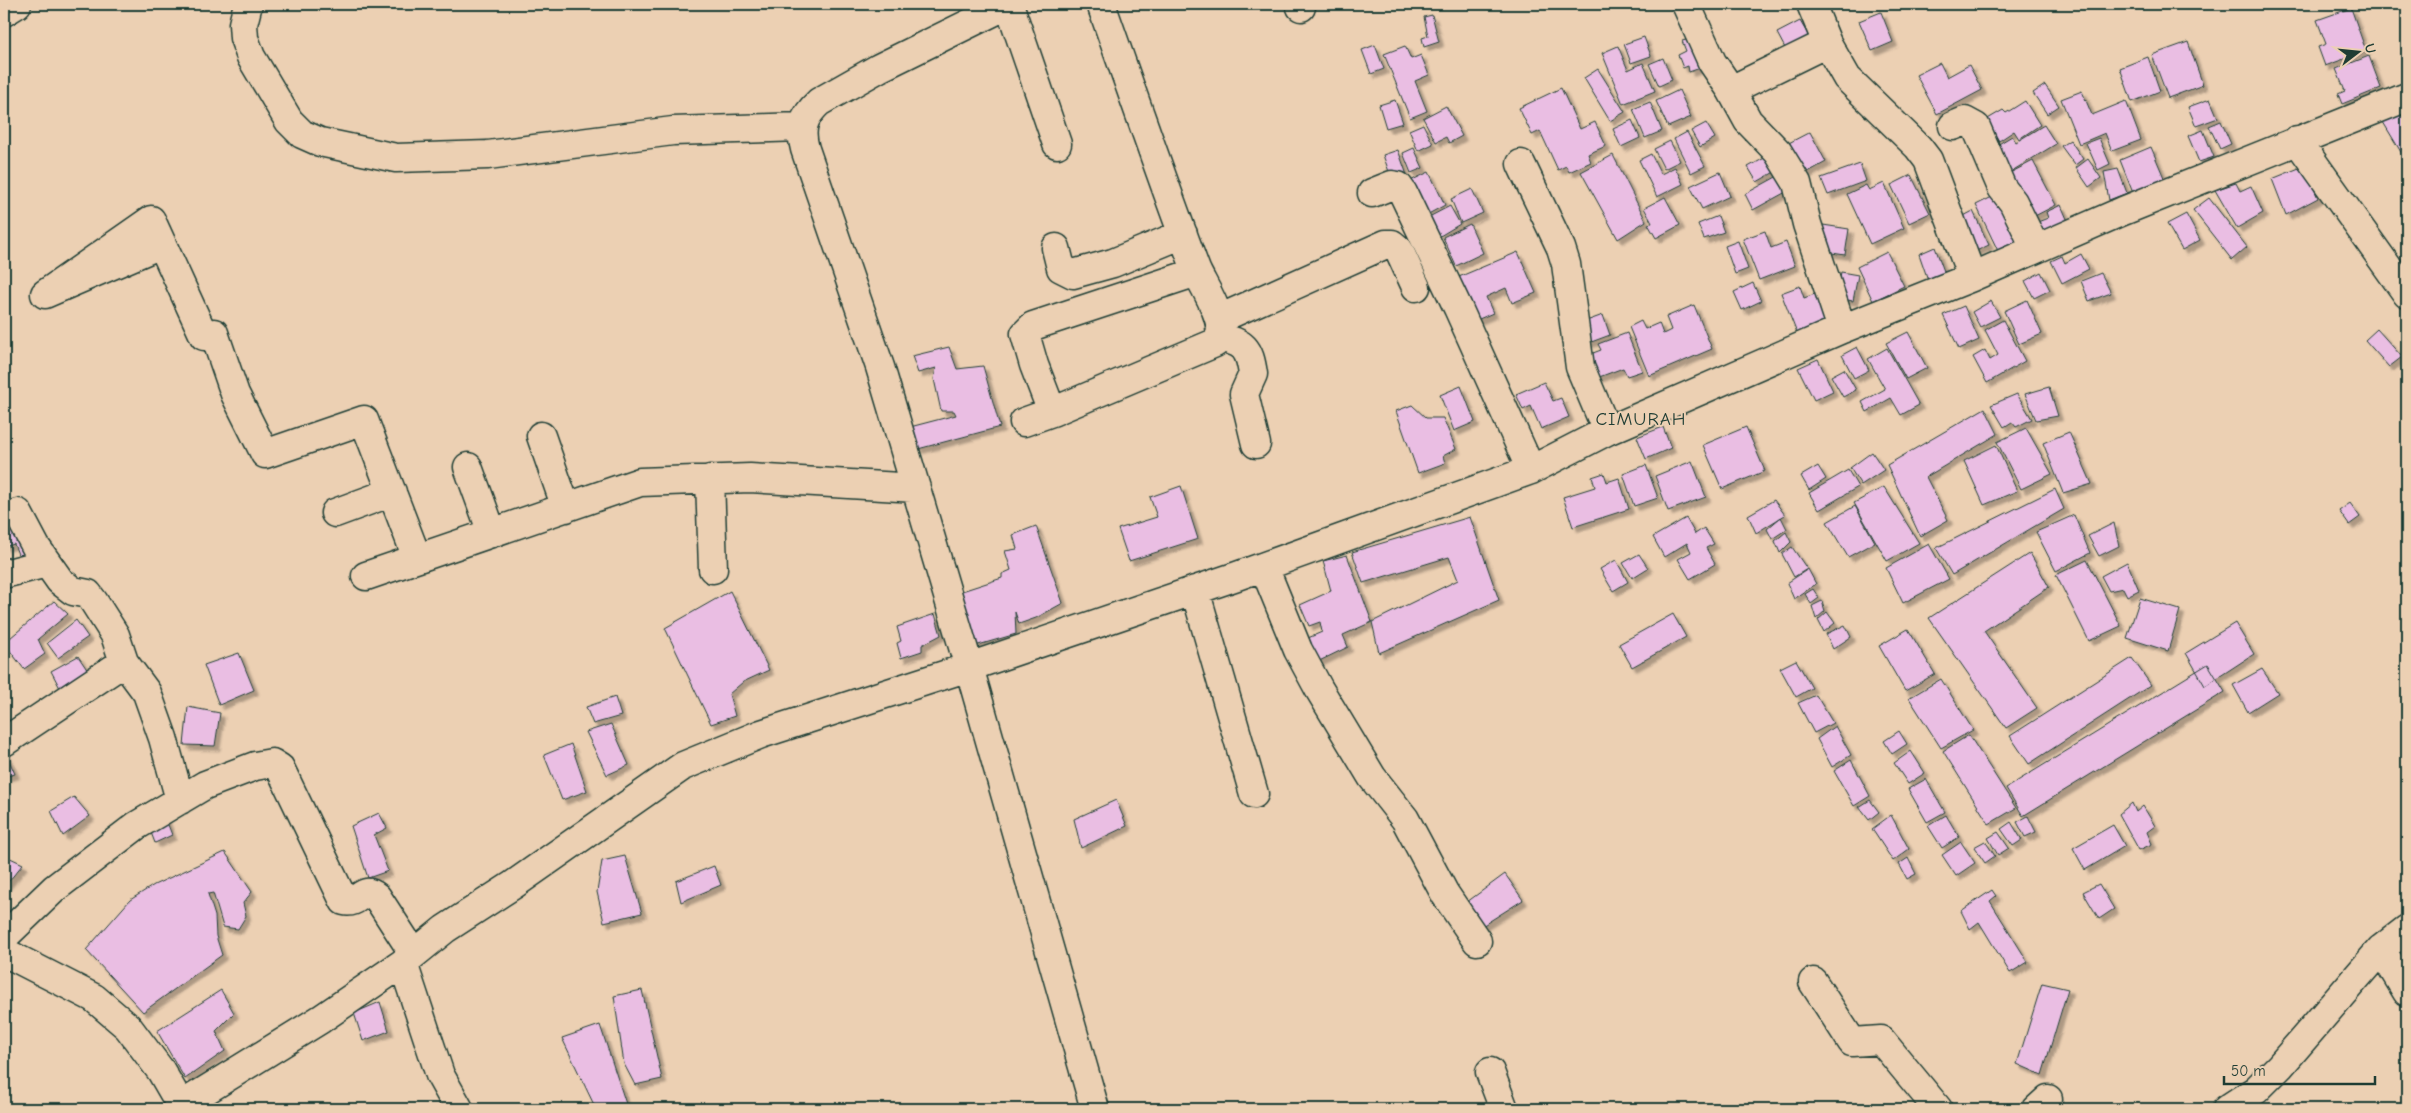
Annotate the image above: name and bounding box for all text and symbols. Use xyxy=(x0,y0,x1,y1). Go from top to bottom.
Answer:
north arrow xyxy=(2334,28,2384,78)
text: U xyxy=(2361,42,2379,55)
district label: CIMURAH xyxy=(1595,408,1687,430)
scale bar xyxy=(2224,1053,2375,1085)
text: 50 m xyxy=(2231,1062,2266,1080)

